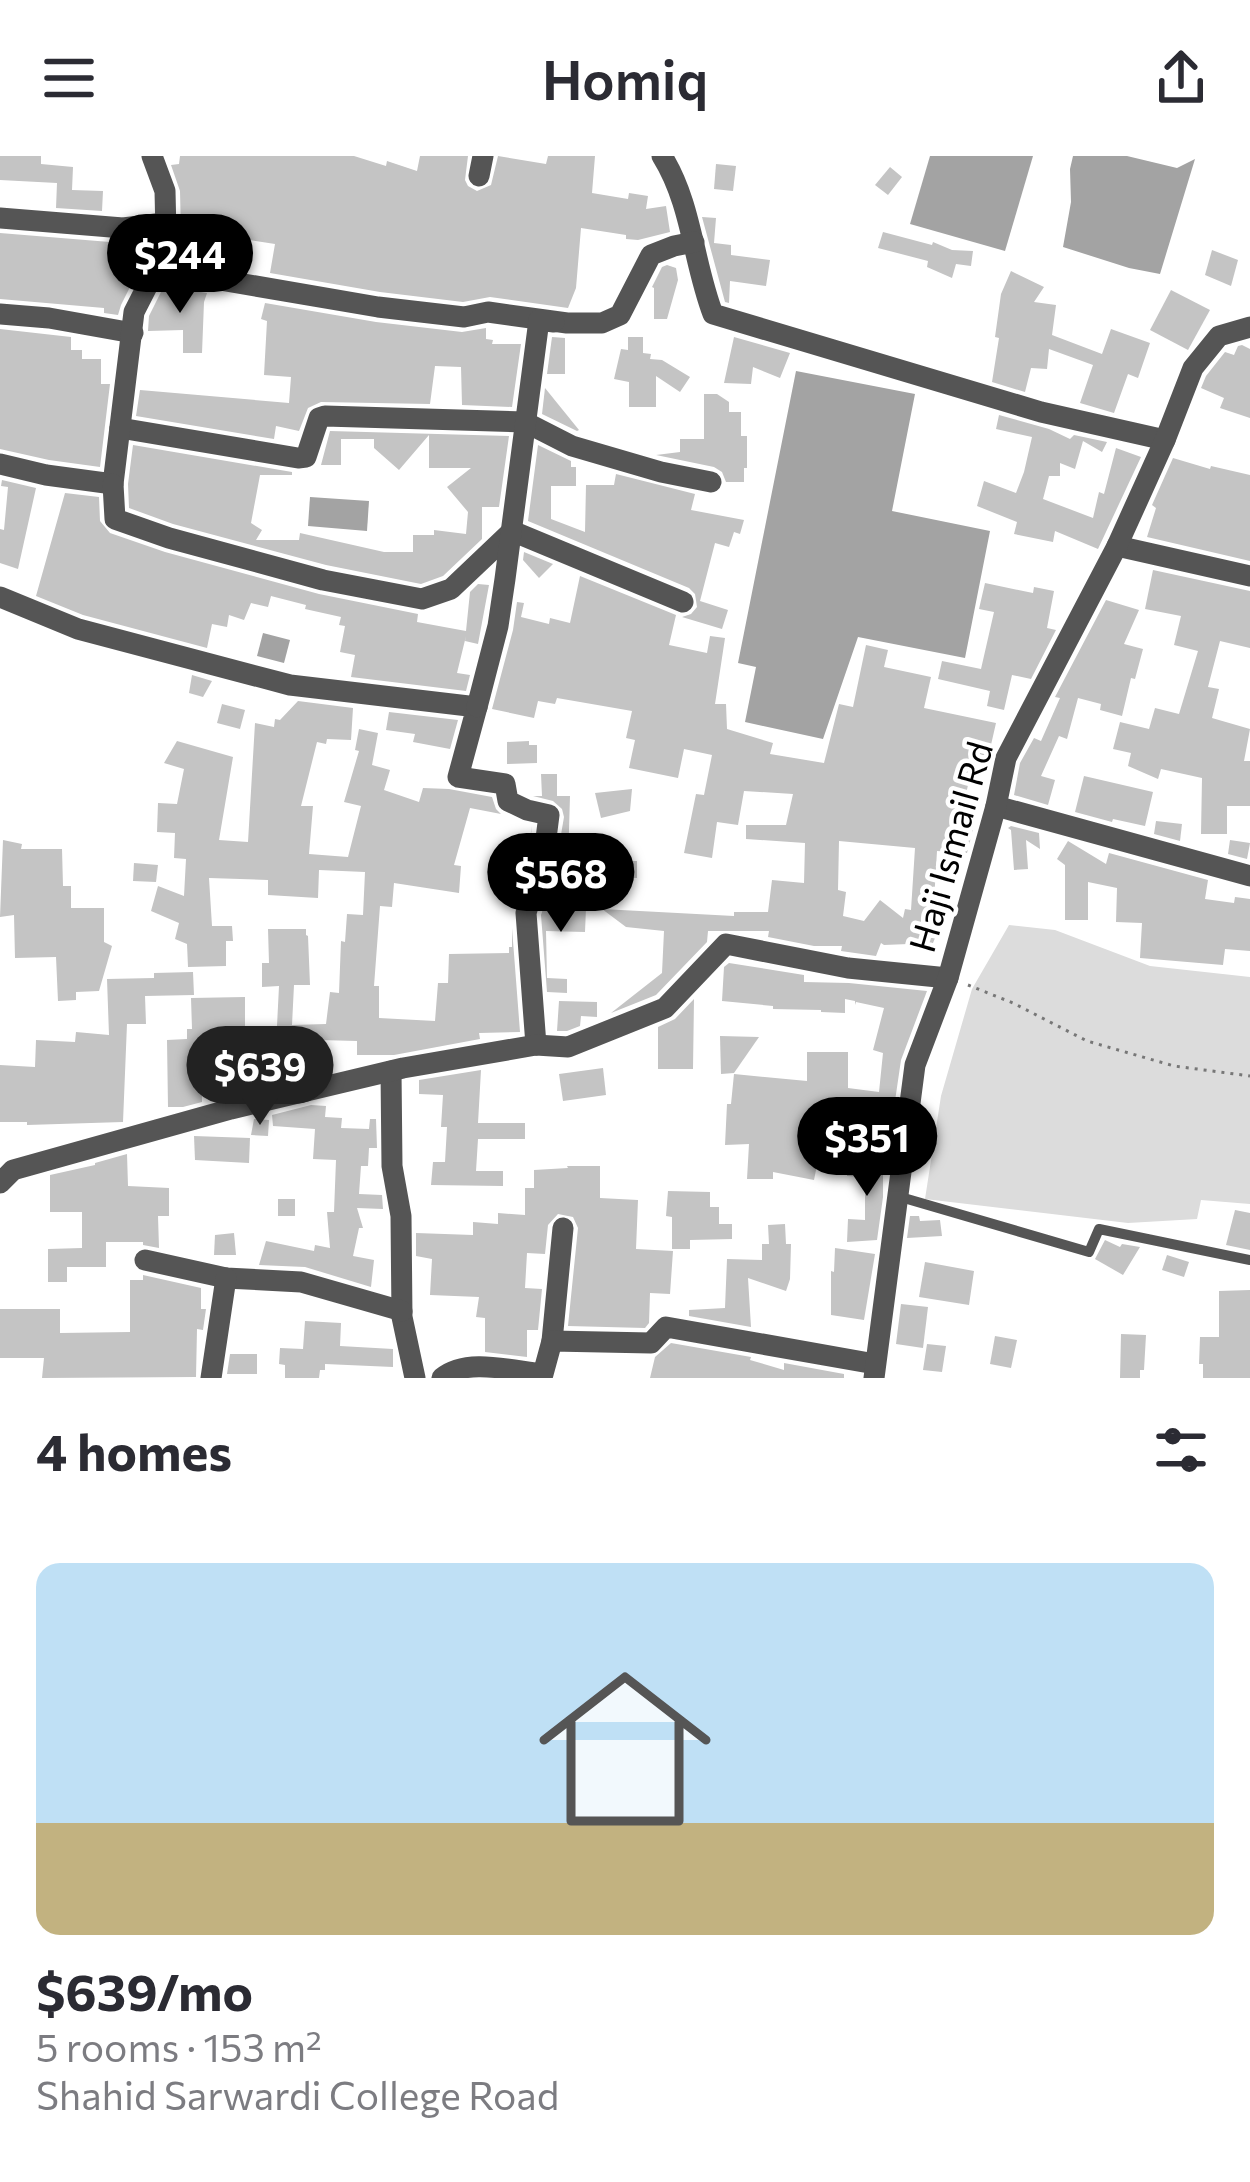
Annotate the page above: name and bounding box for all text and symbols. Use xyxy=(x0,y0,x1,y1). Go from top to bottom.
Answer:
icon: menu xyxy=(36,45,102,111)
text: Homiq xyxy=(542,45,708,111)
icon: share xyxy=(1148,45,1214,111)
pin: $244 xyxy=(109,214,251,316)
text: $244 xyxy=(134,229,226,277)
street label: Haji Ismail Rd xyxy=(898,736,1000,957)
pin: $568 xyxy=(490,833,632,935)
text: $568 xyxy=(514,848,608,896)
pin: $639 xyxy=(189,1026,331,1128)
text: $639 xyxy=(213,1041,307,1089)
pin: $351 xyxy=(796,1097,938,1199)
text: $351 xyxy=(824,1112,910,1160)
icon: filters xyxy=(1148,1417,1214,1483)
text: 4 homes xyxy=(36,1419,232,1482)
icon: home xyxy=(517,1641,733,1857)
text: $639/mo xyxy=(36,1959,253,2022)
text: 5 rooms · 153 m² xyxy=(36,2022,322,2070)
text: Shahid Sarwardi College Road xyxy=(36,2070,559,2118)

